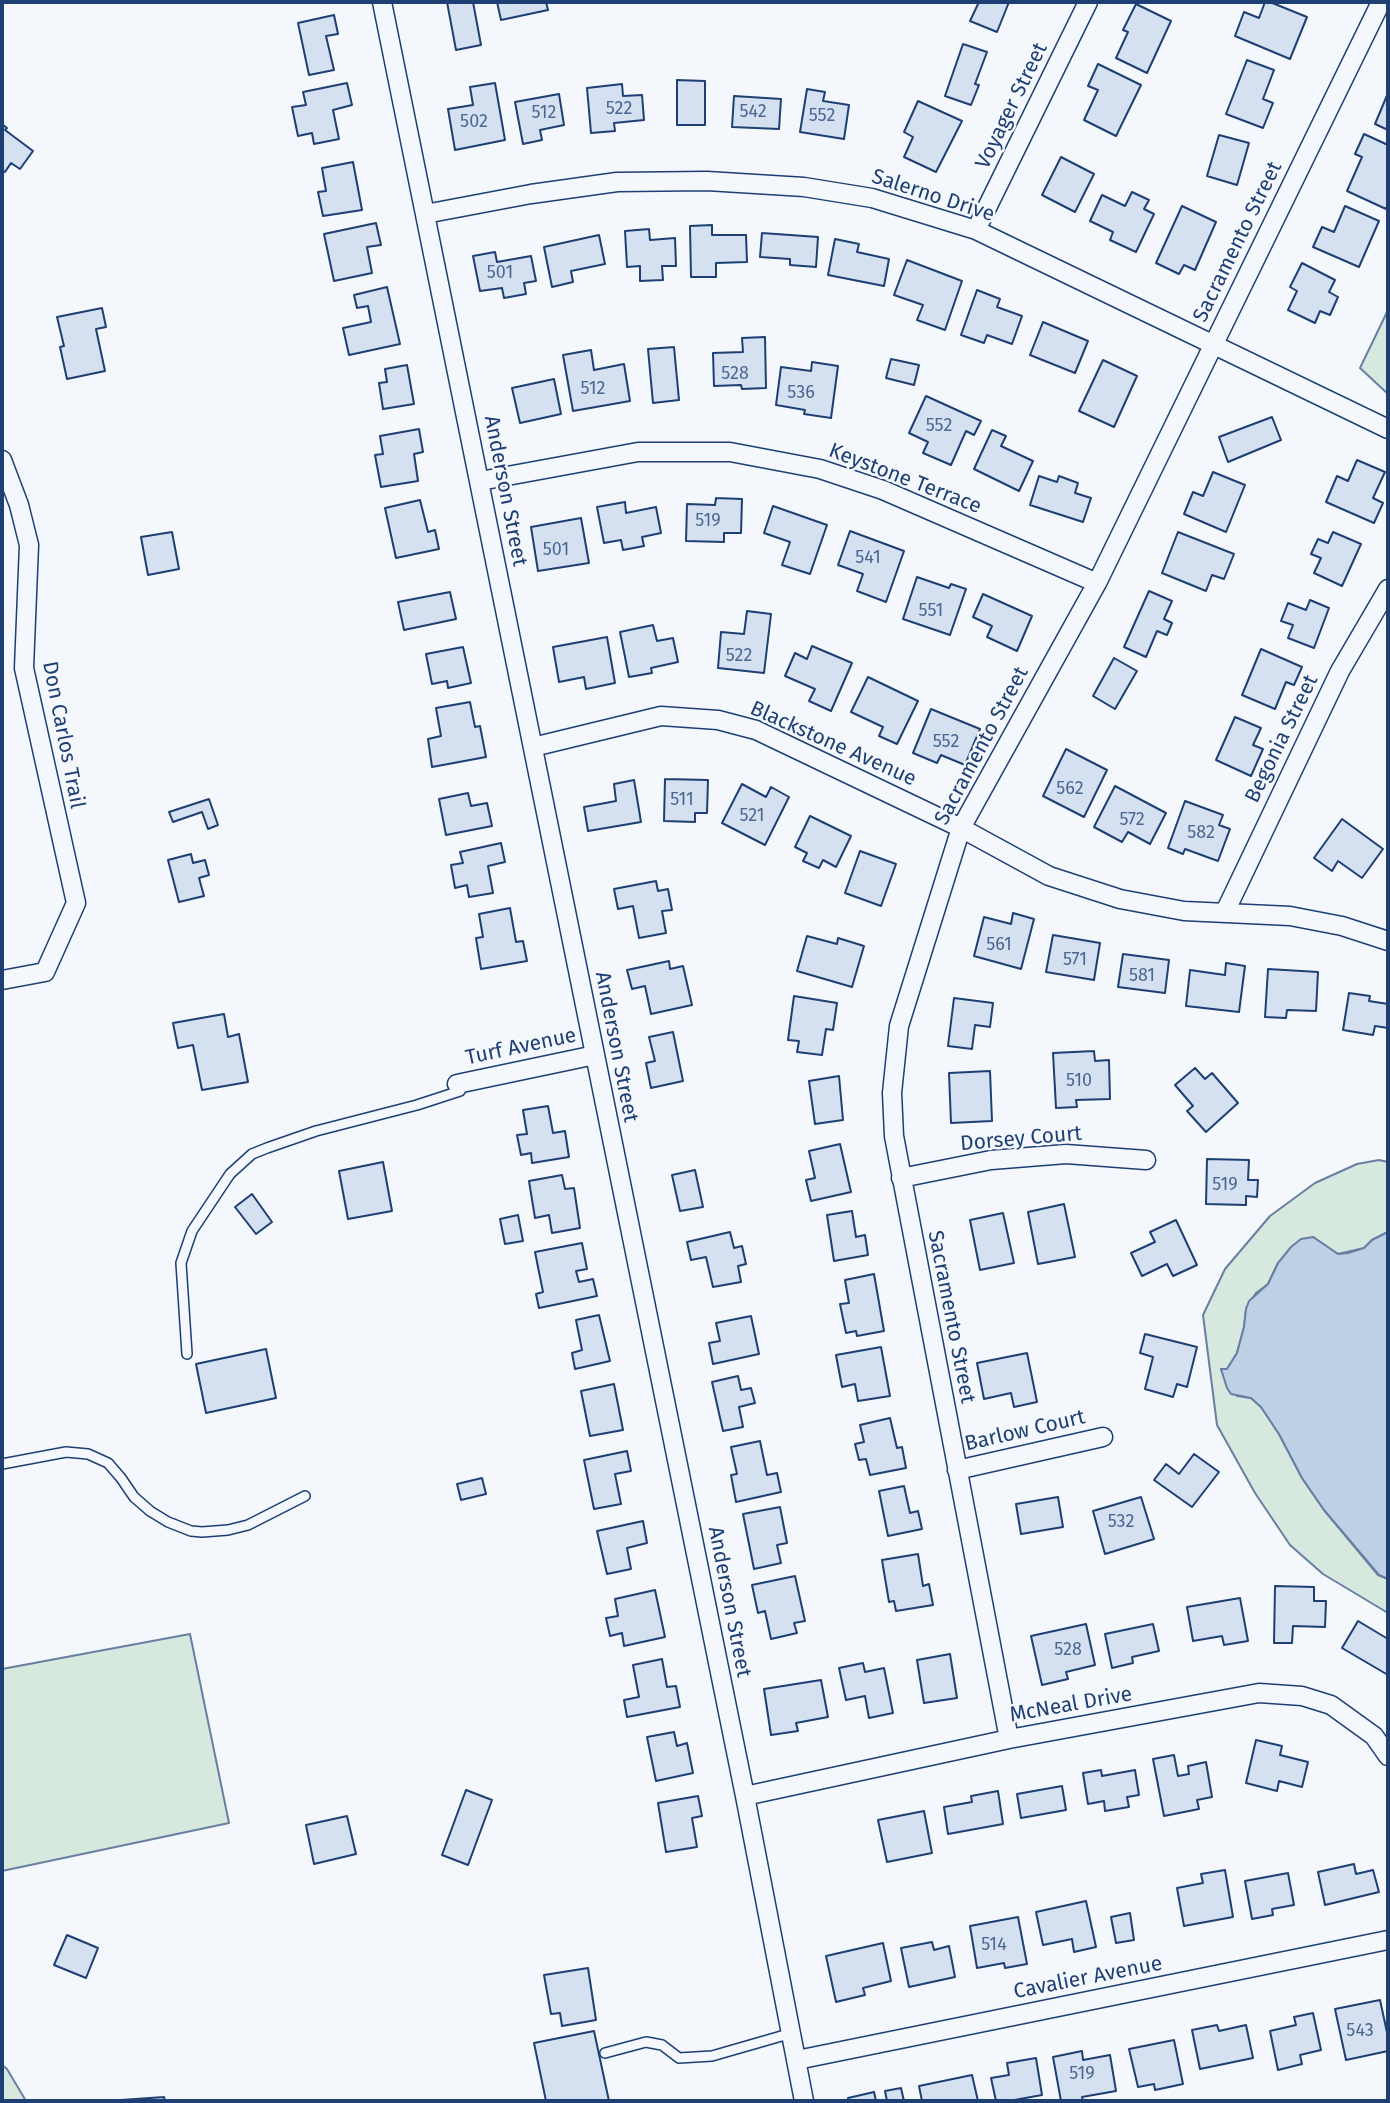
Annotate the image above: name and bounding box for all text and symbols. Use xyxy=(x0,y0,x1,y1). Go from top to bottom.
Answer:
street label: Voyager Street xyxy=(971,39,1053,173)
house number: 522 xyxy=(606,98,632,120)
house number: 542 xyxy=(739,101,767,123)
house number: 512 xyxy=(532,102,556,124)
house number: 552 xyxy=(809,105,835,127)
house number: 502 xyxy=(460,111,488,133)
street label: Sacramento Street xyxy=(1188,158,1288,326)
street label: Salerno Drive xyxy=(868,164,998,228)
house number: 501 xyxy=(487,262,513,284)
house number: 528 xyxy=(721,363,749,385)
house number: 512 xyxy=(581,378,605,400)
house number: 536 xyxy=(787,382,815,404)
street label: Anderson Street xyxy=(478,413,532,569)
house number: 552 xyxy=(926,415,952,437)
street label: Keystone Terrace xyxy=(825,438,985,520)
house number: 519 xyxy=(695,510,721,532)
house number: 501 xyxy=(543,539,569,561)
house number: 541 xyxy=(855,547,881,569)
house number: 551 xyxy=(919,600,943,622)
house number: 522 xyxy=(726,645,752,667)
street label: Don Carlos Trail xyxy=(36,659,90,811)
street label: Sacramento Street xyxy=(930,663,1034,829)
street label: Begonia Street xyxy=(1240,671,1324,807)
street label: Blackstone Avenue xyxy=(746,696,920,792)
house number: 552 xyxy=(933,731,959,753)
house number: 562 xyxy=(1056,778,1084,800)
house number: 511 xyxy=(670,789,694,811)
house number: 521 xyxy=(739,805,765,827)
house number: 572 xyxy=(1119,809,1145,831)
house number: 582 xyxy=(1187,822,1215,844)
house number: 561 xyxy=(986,934,1012,956)
house number: 571 xyxy=(1063,949,1087,971)
house number: 581 xyxy=(1129,965,1155,987)
street label: Anderson Street xyxy=(589,969,643,1125)
street label: Turf Avenue xyxy=(463,1023,579,1071)
house number: 510 xyxy=(1066,1070,1092,1092)
street label: Dorsey Court xyxy=(959,1121,1083,1157)
house number: 519 xyxy=(1212,1174,1238,1196)
street label: Sacramento Street xyxy=(922,1228,980,1406)
street label: Barlow Court xyxy=(962,1405,1088,1457)
house number: 532 xyxy=(1108,1511,1134,1533)
street label: Anderson Street xyxy=(702,1524,756,1680)
house number: 528 xyxy=(1054,1639,1082,1661)
street label: McNeal Drive xyxy=(1008,1682,1134,1728)
house number: 514 xyxy=(981,1934,1007,1956)
street label: Cavalier Avenue xyxy=(1012,1951,1164,2005)
house number: 543 xyxy=(1346,2020,1374,2042)
house number: 519 xyxy=(1069,2063,1095,2085)

